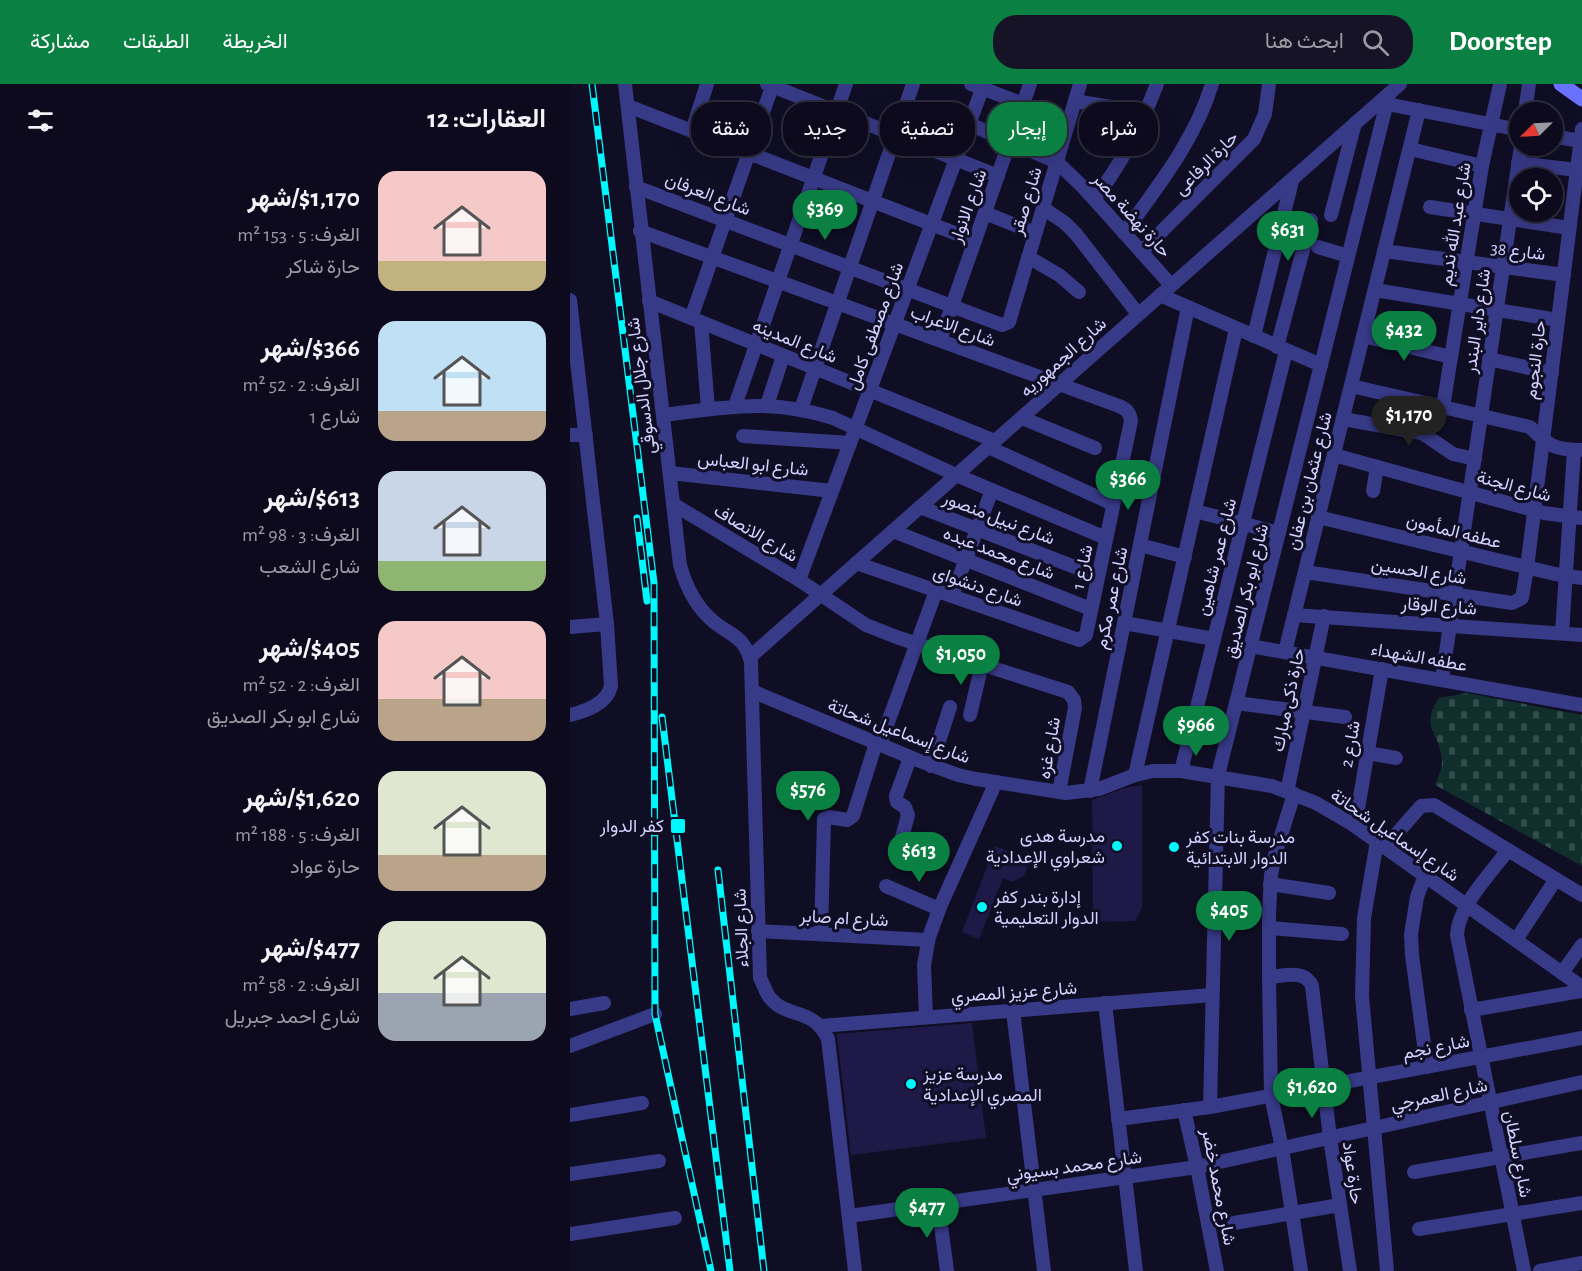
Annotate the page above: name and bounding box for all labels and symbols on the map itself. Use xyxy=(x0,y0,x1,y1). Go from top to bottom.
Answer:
north arrow xyxy=(1509,102,1563,156)
street label: حارة الرفاعى xyxy=(1171,128,1243,200)
street label: شارع عبد الله نديم xyxy=(1434,161,1477,287)
street label: شارع صقر xyxy=(1008,165,1048,239)
street label: شارع الانوار xyxy=(947,167,992,247)
street label: حارة نهضة مصر xyxy=(1087,169,1174,262)
street label: شارع العرفان xyxy=(662,170,753,221)
pin: $369 xyxy=(789,190,861,241)
pin: $631 xyxy=(1252,211,1324,262)
street label: شارع 38 xyxy=(1489,240,1546,266)
street label: شارع مصطفى كامل xyxy=(845,260,909,393)
street label: شارع داير البندر xyxy=(1462,268,1496,376)
street label: شارع الاعراب xyxy=(907,303,997,352)
pin: $432 xyxy=(1368,311,1440,362)
street label: شارع الجمهوريه xyxy=(1017,315,1112,402)
street label: شارع جلال الدسوقي xyxy=(625,316,664,455)
street label: شارع المدينه xyxy=(749,317,839,369)
street label: حارة النجوم xyxy=(1522,320,1552,401)
pin: $1,170 xyxy=(1360,396,1458,447)
street label: شارع عثمان بن عفان xyxy=(1284,410,1338,553)
street label: شارع ابو العباس xyxy=(696,450,809,482)
pin: $366 xyxy=(1092,460,1164,511)
street label: شارع الجنة xyxy=(1474,468,1553,507)
street label: شارع نبيل منصور xyxy=(939,489,1057,550)
street label: شارع عمر شاهين xyxy=(1194,497,1242,618)
street label: شارع الانصاف xyxy=(709,502,801,568)
street label: عطفه المأمون xyxy=(1404,510,1503,553)
street label: شارع ابو بكر الصديق xyxy=(1222,522,1274,661)
street label: شارع محمد عبده xyxy=(940,524,1057,585)
street label: شارع 1 xyxy=(1069,543,1098,592)
street label: شارع عمر مكرم xyxy=(1092,546,1134,651)
street label: شارع الحسين xyxy=(1370,556,1468,590)
street label: شارع دنشواى xyxy=(930,563,1025,612)
street label: شارع الوقار xyxy=(1399,595,1477,621)
pin: $1,050 xyxy=(912,635,1010,686)
street label: عطفه الشهداء xyxy=(1369,641,1468,676)
street label: حارة ذكى مبارك xyxy=(1269,647,1310,754)
street label: شارع إسماعيل شحاتة xyxy=(824,697,972,769)
pin: $966 xyxy=(1160,706,1232,757)
street label: شارع غزه xyxy=(1036,716,1066,781)
street label: شارع 2 xyxy=(1338,719,1366,769)
pin: $576 xyxy=(772,771,844,822)
street label: شارع إسماعيل شحاتة xyxy=(1326,786,1462,887)
marker: كفر الدوار xyxy=(669,817,687,835)
place label: كفر الدوار xyxy=(599,818,664,837)
place label: مدرسة هدى شعراوي الإعدادية xyxy=(986,828,1105,872)
place label: مدرسة بنات كفر الدوار الابتدائية xyxy=(1185,829,1295,869)
pin: $613 xyxy=(883,832,955,883)
marker: مدرسة هدى شعراوي الإعدادية xyxy=(1110,839,1124,853)
marker: مدرسة بنات كفر الدوار الابتدائية xyxy=(1167,840,1181,854)
street label: شارع الجلاء xyxy=(732,888,754,968)
place label: إدارة بندر كفر الدوار التعليمية xyxy=(993,889,1099,929)
pin: $405 xyxy=(1193,891,1265,942)
marker: إدارة بندر كفر الدوار التعليمية xyxy=(975,900,989,914)
street label: شارع ام صابر xyxy=(798,908,889,932)
street label: شارع عزيز المصري xyxy=(950,980,1078,1011)
street label: شارع نجم xyxy=(1401,1033,1472,1065)
place label: مدرسة عزيز المصري الإعدادية xyxy=(922,1066,1042,1110)
pin: $1,620 xyxy=(1263,1068,1361,1119)
marker: مدرسة عزيز المصري الإعدادية xyxy=(904,1077,918,1091)
street label: شارع العمرجي xyxy=(1389,1077,1490,1120)
street label: شارع سلطان xyxy=(1498,1109,1534,1200)
street label: شارع محمد خضر xyxy=(1196,1126,1238,1247)
street label: حارة عواد xyxy=(1338,1141,1365,1206)
street label: شارع محمد بسيوني xyxy=(1005,1149,1144,1190)
pin: $477 xyxy=(891,1188,963,1239)

